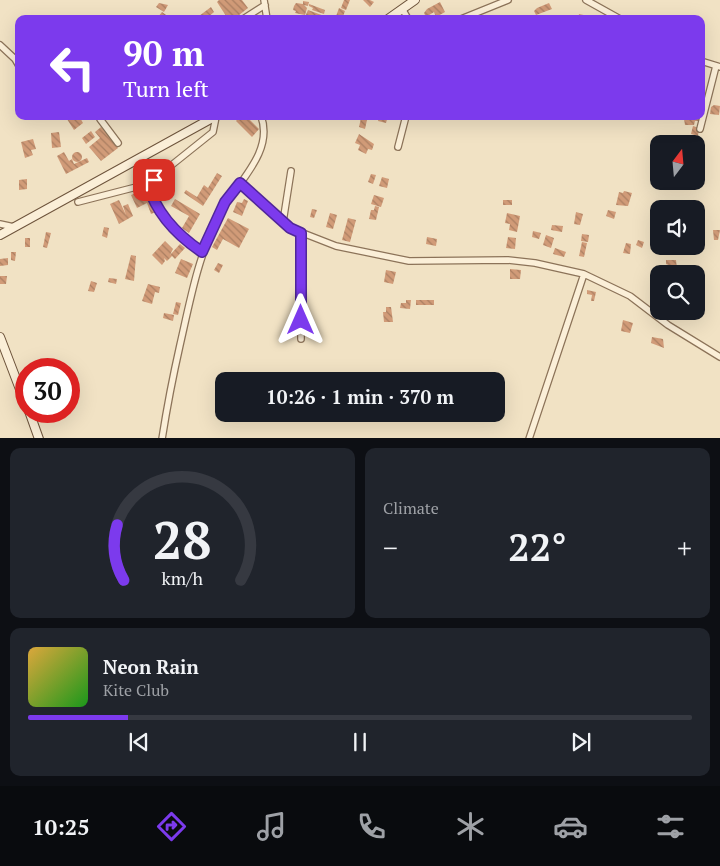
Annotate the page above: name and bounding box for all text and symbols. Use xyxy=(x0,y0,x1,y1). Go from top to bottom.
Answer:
text: 90 m xyxy=(123,30,204,76)
icon: left xyxy=(40,35,105,100)
text: Turn left xyxy=(123,74,209,103)
north arrow xyxy=(650,135,705,190)
map controls xyxy=(650,135,705,320)
pin xyxy=(133,159,175,201)
icon: arrive xyxy=(140,166,168,194)
button: sound xyxy=(650,200,705,255)
button: search xyxy=(650,265,705,320)
position arrow xyxy=(274,293,326,345)
speed limit sign: 30 xyxy=(15,358,80,423)
text: 10:26 · 1 min · 370 m xyxy=(266,384,454,409)
text: Climate xyxy=(383,497,439,519)
text: 28 xyxy=(153,505,212,574)
text: 22° xyxy=(508,522,567,572)
text: − xyxy=(383,529,398,566)
text: + xyxy=(677,529,692,566)
text: km/h xyxy=(162,566,204,590)
text: Neon Rain xyxy=(103,654,199,679)
text: Kite Club xyxy=(103,679,169,701)
icon: previous xyxy=(125,728,153,756)
icon: pause xyxy=(346,728,374,756)
icon: next xyxy=(567,728,595,756)
icon: directions xyxy=(154,809,189,844)
icon: music xyxy=(254,809,289,844)
icon: phone xyxy=(354,809,389,844)
icon: climate xyxy=(453,809,488,844)
icon: car xyxy=(553,809,588,844)
icon: filters xyxy=(653,809,688,844)
text: 10:25 xyxy=(32,812,90,841)

